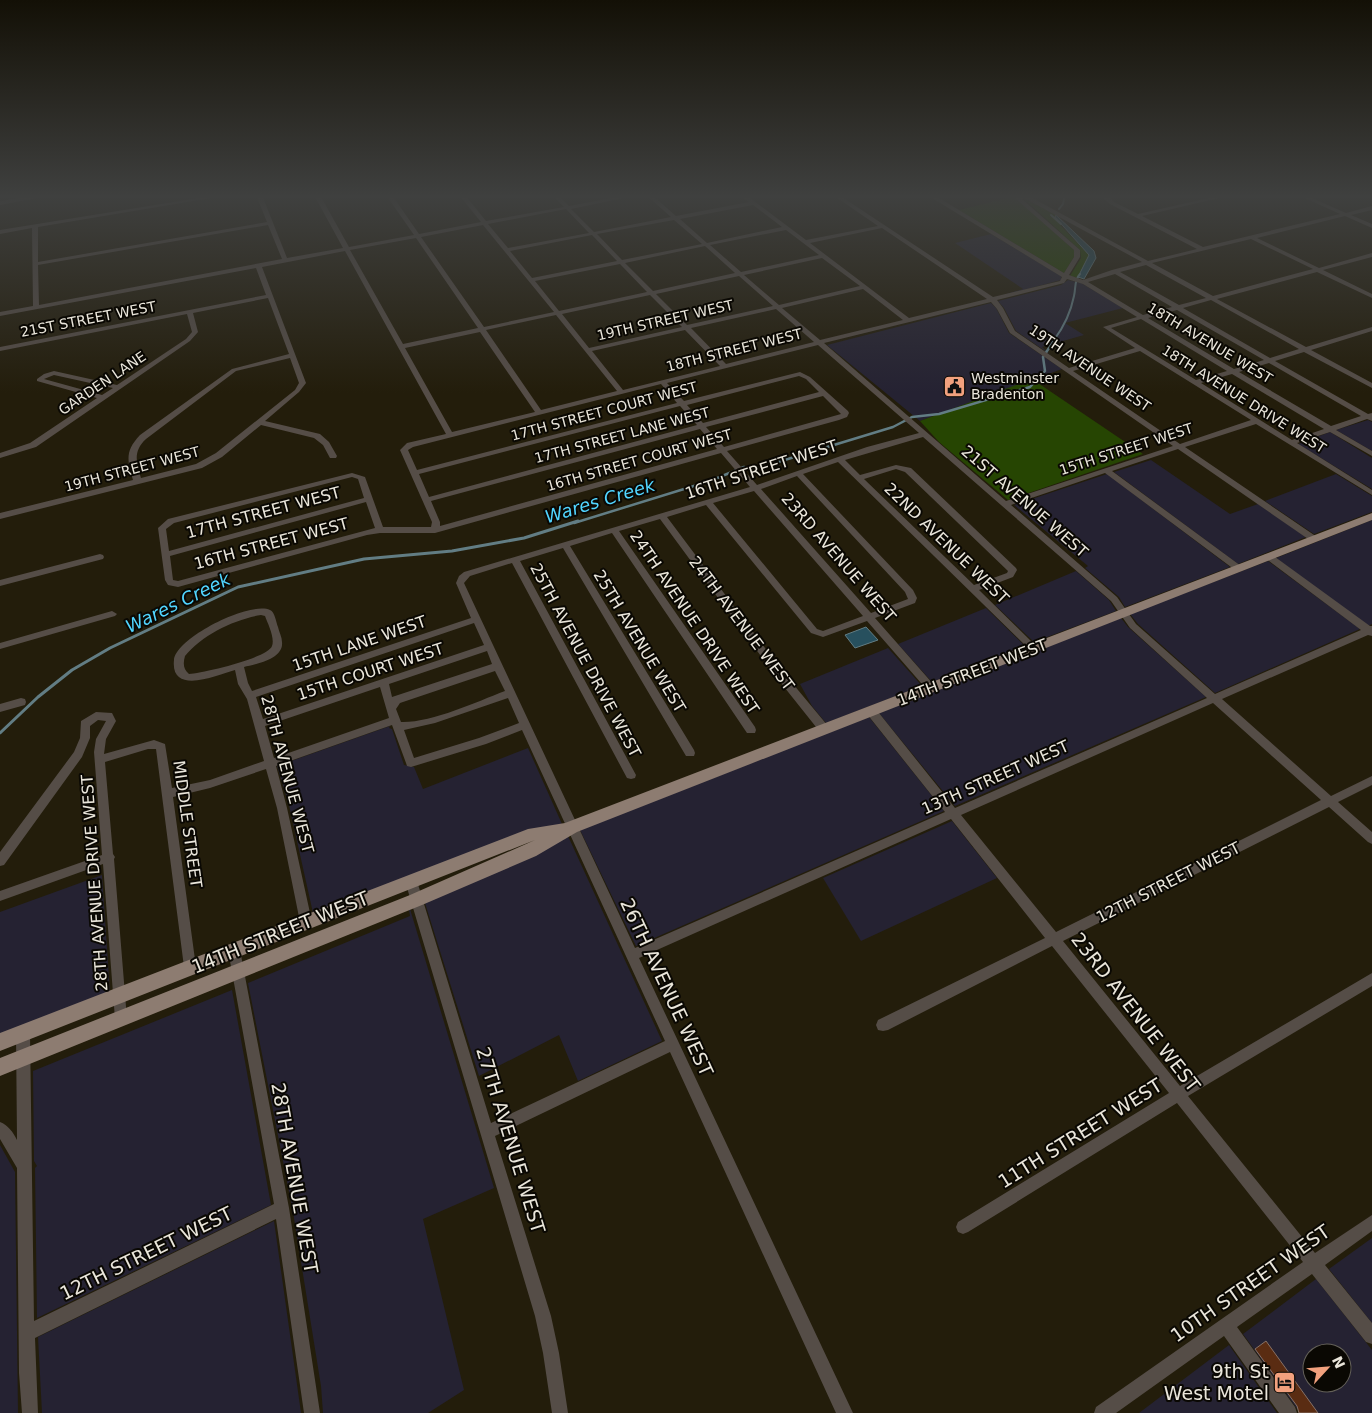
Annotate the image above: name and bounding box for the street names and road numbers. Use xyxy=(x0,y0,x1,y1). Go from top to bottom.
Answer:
street label: 19TH STREET WEST xyxy=(595,296,735,343)
street label: 21ST STREET WEST xyxy=(19,298,158,340)
street label: 18TH AVENUE WEST xyxy=(1145,299,1276,387)
street label: 19TH AVENUE WEST xyxy=(1026,321,1154,415)
street label: 18TH STREET WEST xyxy=(664,325,804,375)
street label: 18TH AVENUE DRIVE WEST xyxy=(1159,342,1329,456)
street label: GARDEN LANE xyxy=(55,348,149,418)
street label: 17TH STREET COURT WEST xyxy=(509,378,699,444)
street label: 17TH STREET LANE WEST xyxy=(533,404,712,466)
street label: 15TH STREET WEST xyxy=(1057,420,1195,478)
street label: 16TH STREET COURT WEST xyxy=(544,426,734,494)
street label: 16TH STREET WEST xyxy=(682,436,840,503)
street label: 21ST AVENUE WEST xyxy=(958,441,1092,562)
street label: 19TH STREET WEST xyxy=(63,443,202,495)
street label: 22ND AVENUE WEST xyxy=(881,479,1013,608)
street label: 17TH STREET WEST xyxy=(184,483,343,542)
street label: 23RD AVENUE WEST xyxy=(777,489,900,626)
street label: 16TH STREET WEST xyxy=(192,514,351,573)
street label: 24TH AVENUE DRIVE WEST xyxy=(626,527,763,718)
street label: 24TH AVENUE WEST xyxy=(685,553,798,694)
street label: 25TH AVENUE DRIVE WEST xyxy=(526,560,645,761)
street label: 25TH AVENUE WEST xyxy=(589,567,690,716)
street label: 15TH LANE WEST xyxy=(290,612,429,675)
street label: 14TH STREET WEST xyxy=(894,635,1050,710)
street label: 15TH COURT WEST xyxy=(294,639,446,704)
street label: 28TH AVENUE WEST xyxy=(257,693,318,856)
street label: 13TH STREET WEST xyxy=(919,736,1072,819)
street label: MIDDLE STREET xyxy=(169,759,206,889)
street label: 28TH AVENUE DRIVE WEST xyxy=(77,774,112,992)
street label: 12TH STREET WEST xyxy=(1093,838,1244,927)
street label: 14TH STREET WEST xyxy=(188,886,372,978)
street label: 26TH AVENUE WEST xyxy=(616,895,718,1080)
street label: 23RD AVENUE WEST xyxy=(1067,928,1205,1096)
street label: 27TH AVENUE WEST xyxy=(472,1044,550,1236)
street label: 11TH STREET WEST xyxy=(994,1073,1166,1192)
street label: 28TH AVENUE WEST xyxy=(267,1081,323,1276)
street label: 12TH STREET WEST xyxy=(56,1201,236,1304)
street label: 10TH STREET WEST xyxy=(1166,1220,1334,1346)

